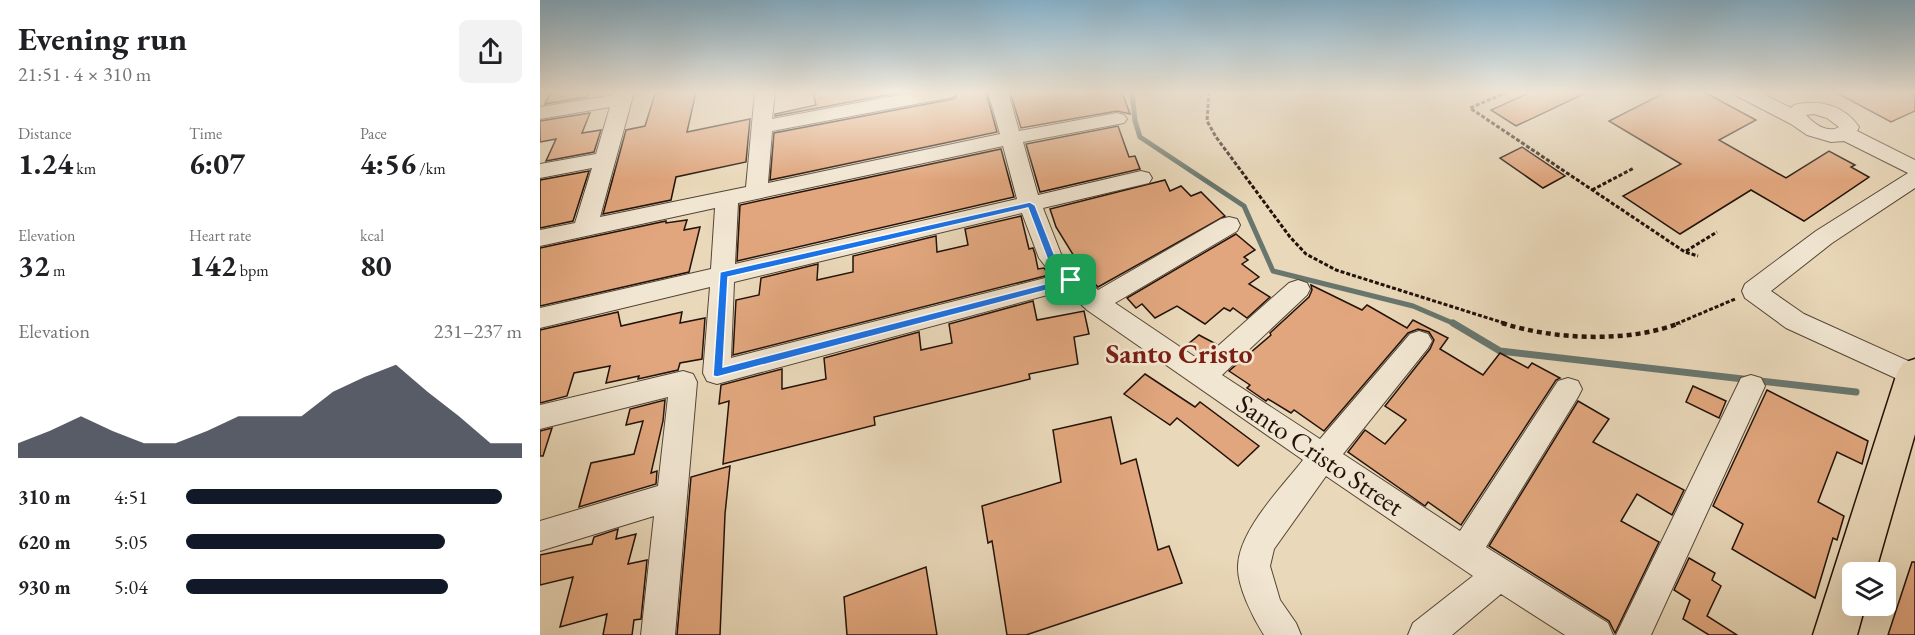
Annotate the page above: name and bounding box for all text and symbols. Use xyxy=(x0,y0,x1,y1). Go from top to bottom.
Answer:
text: Evening run xyxy=(18,17,187,60)
button: share xyxy=(459,20,522,83)
text: 21:51 · 4 × 310 m xyxy=(18,61,151,87)
text: Distance xyxy=(18,123,71,144)
text: Time xyxy=(189,123,222,144)
text: Pace xyxy=(360,123,387,144)
text: 1.24 xyxy=(18,144,73,183)
text: 6:07 xyxy=(189,144,245,183)
text: 4:56 xyxy=(360,144,416,183)
text: km xyxy=(73,158,96,179)
text: /km xyxy=(416,158,446,179)
text: Elevation xyxy=(18,225,76,246)
text: Heart rate xyxy=(189,225,251,246)
text: kcal xyxy=(360,225,384,246)
text: 32 xyxy=(18,246,50,285)
text: 142 xyxy=(189,246,237,285)
text: 80 xyxy=(360,246,392,285)
pin xyxy=(1045,254,1096,305)
text: m xyxy=(50,260,65,281)
text: bpm xyxy=(237,260,269,281)
icon: arrive xyxy=(1054,263,1087,296)
text: Elevation xyxy=(18,318,90,344)
text: 231–237 m xyxy=(434,318,522,344)
district label: Santo Cristo xyxy=(1105,335,1253,371)
street label: Santo Cristo Street xyxy=(1230,386,1411,524)
text: 310 m xyxy=(18,484,71,510)
text: 4:51 xyxy=(114,484,148,510)
text: 620 m xyxy=(18,529,71,555)
text: 5:05 xyxy=(114,529,148,555)
map controls xyxy=(1842,562,1896,616)
button: layers xyxy=(1842,562,1896,616)
text: 930 m xyxy=(18,574,71,600)
text: 5:04 xyxy=(114,574,148,600)

